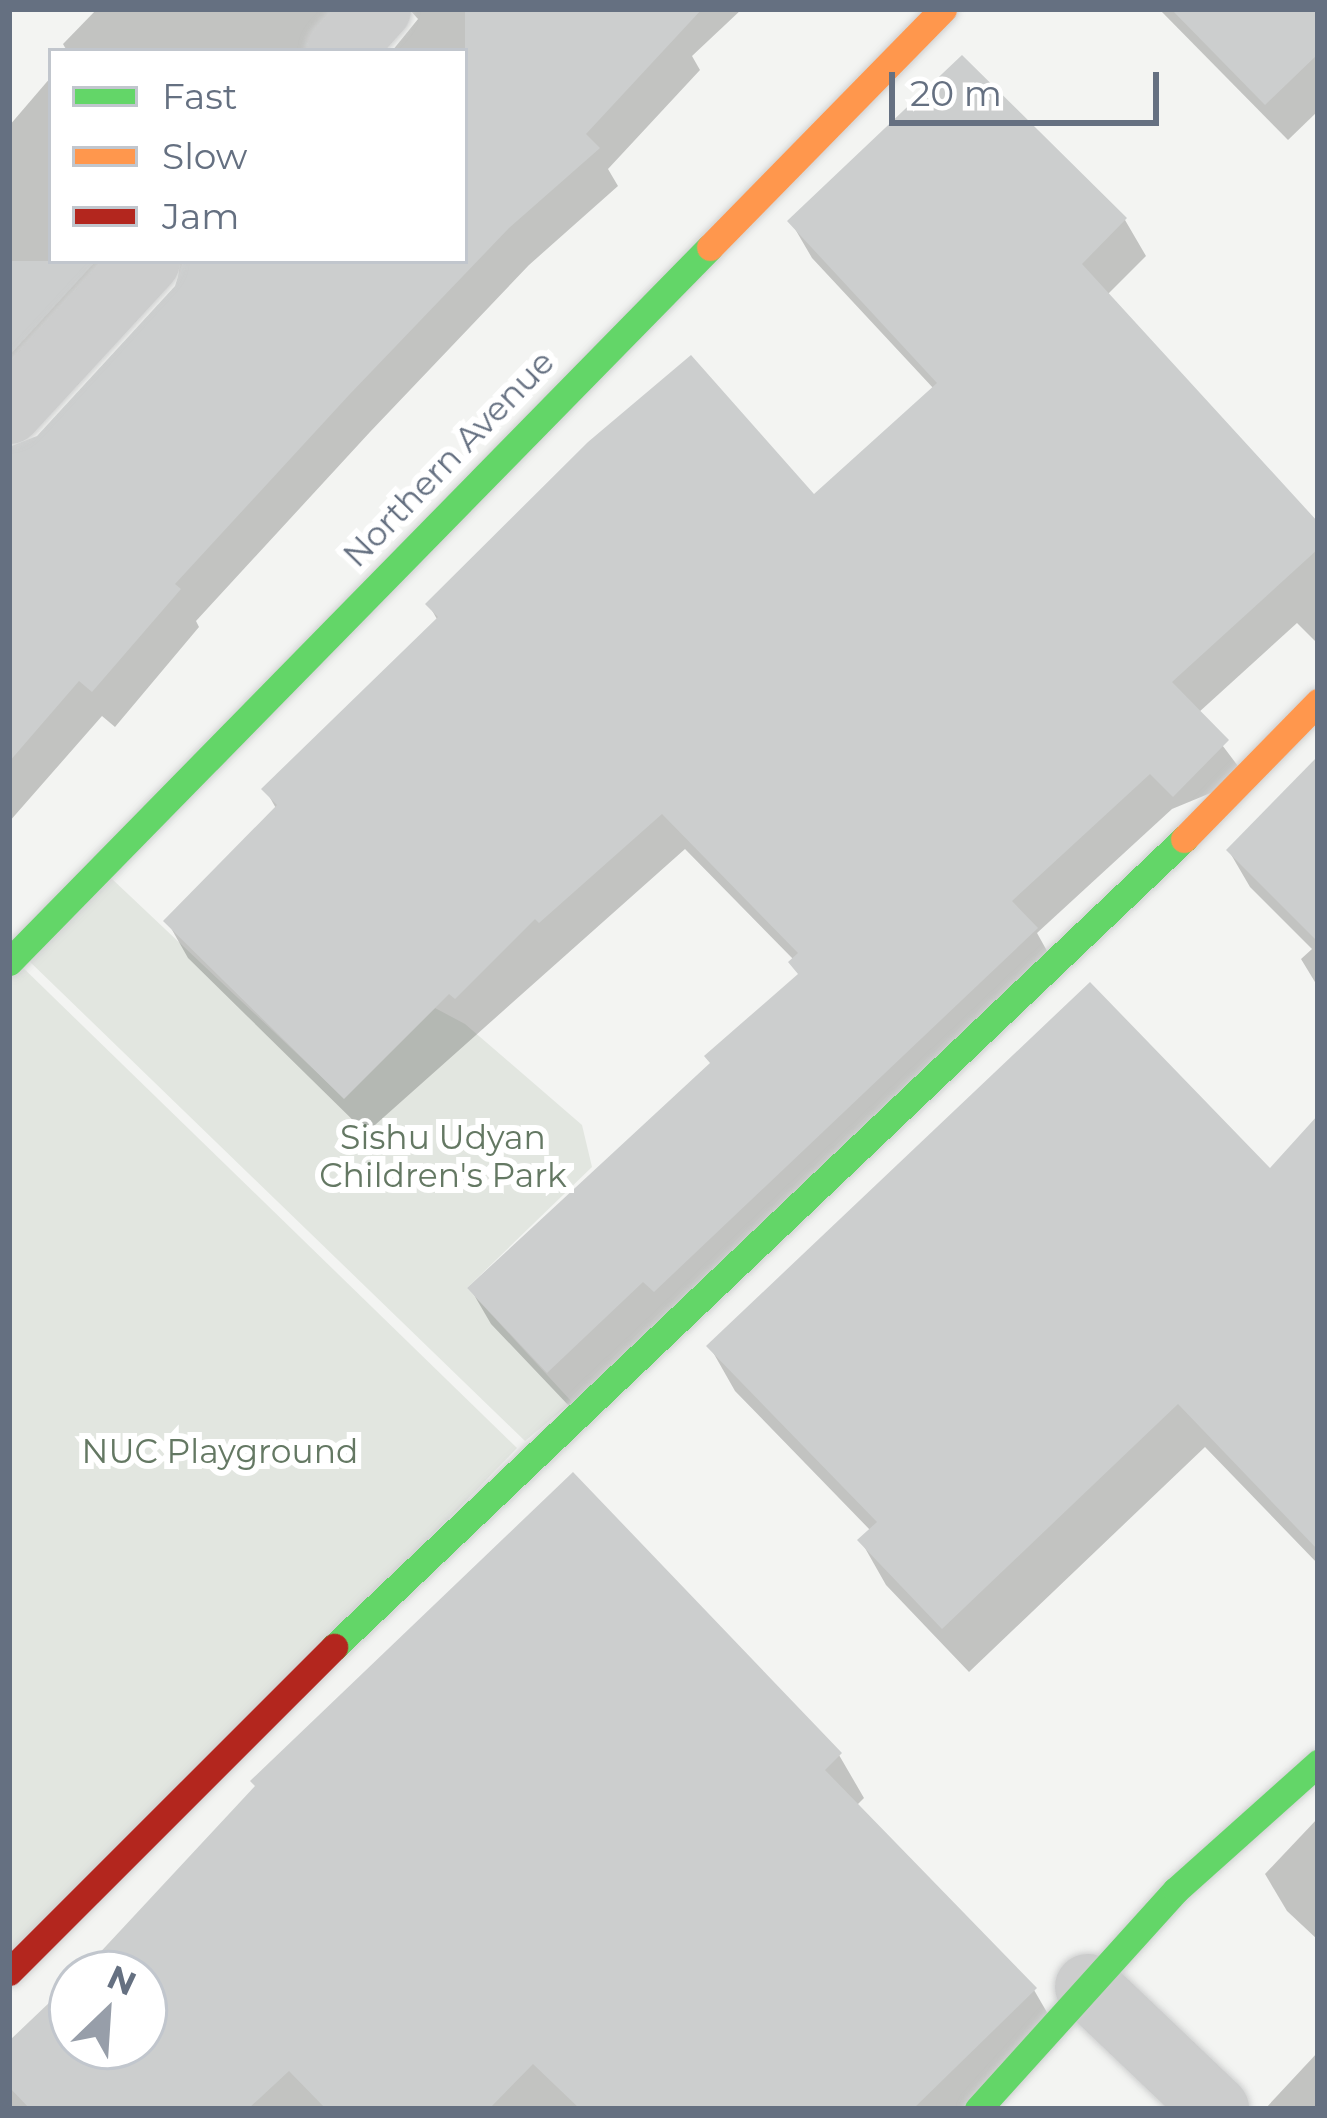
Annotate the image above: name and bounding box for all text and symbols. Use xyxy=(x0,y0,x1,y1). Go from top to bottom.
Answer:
legend xyxy=(48,48,468,264)
scale bar xyxy=(895,48,1165,122)
text: 20 m xyxy=(910,71,1002,115)
text: Fast xyxy=(162,74,237,118)
text: Slow xyxy=(162,134,248,178)
text: Jam xyxy=(162,194,239,238)
street label: Northern Avenue xyxy=(336,343,562,575)
park label: Sishu Udyan Children's Park xyxy=(319,1118,567,1196)
park label: NUC Playground xyxy=(82,1432,358,1472)
north arrow xyxy=(48,1950,168,2070)
text: N xyxy=(101,1956,142,2004)

